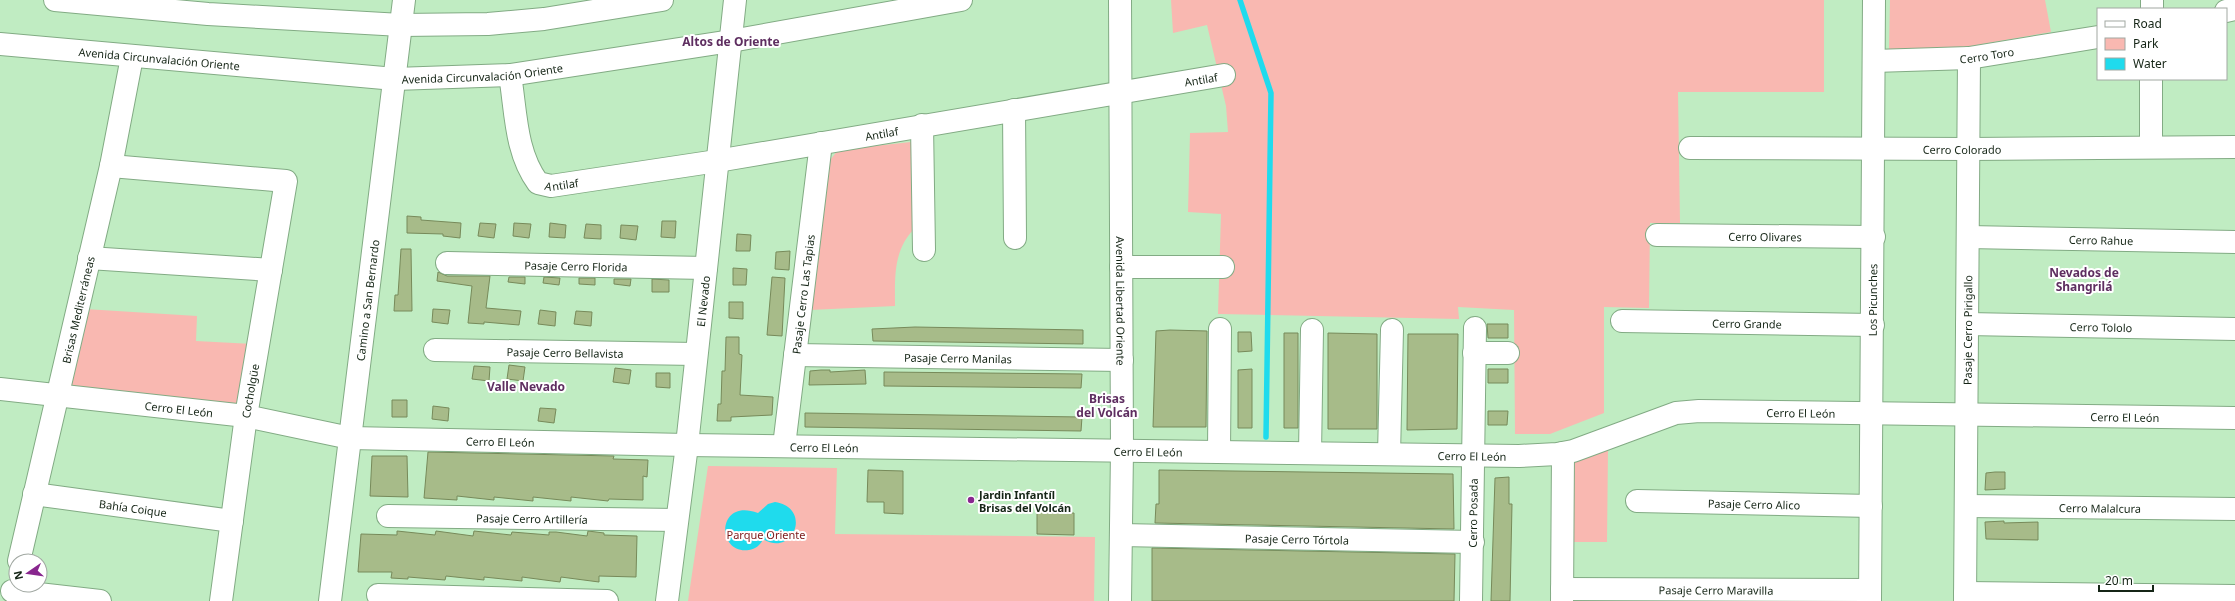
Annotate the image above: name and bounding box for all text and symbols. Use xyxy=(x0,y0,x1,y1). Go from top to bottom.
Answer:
legend xyxy=(2097,8,2227,80)
text: Road xyxy=(2133,15,2162,32)
district label: Altos de Oriente xyxy=(682,33,780,50)
text: Park xyxy=(2133,35,2159,52)
street label: Cerro Toro xyxy=(1959,43,2015,66)
street label: Avenida Circunvalación Oriente xyxy=(78,44,241,73)
text: Water xyxy=(2133,55,2167,72)
street label: Avenida Circunvalación Oriente xyxy=(401,59,564,86)
street label: Antilaf xyxy=(1183,69,1220,89)
street label: Antilaf xyxy=(864,123,901,143)
street label: Cerro Colorado xyxy=(1923,141,2002,157)
street label: Antilaf xyxy=(544,174,581,194)
street label: Cerro Olivares xyxy=(1728,228,1802,244)
street label: Cerro Rahue xyxy=(2069,231,2133,248)
street label: Pasaje Cerro Las Tapias xyxy=(788,233,817,355)
street label: Avenida Libertad Oriente xyxy=(1114,236,1129,366)
street label: Camino a San Bernardo xyxy=(352,238,382,362)
street label: Brisas Mediterráneas xyxy=(58,255,97,365)
street label: Pasaje Cerro Florida xyxy=(524,257,628,274)
street label: Los Picunches xyxy=(1864,264,1880,336)
district label: Nevados de Shangrilá xyxy=(2049,264,2119,295)
street label: El Nevado xyxy=(692,274,713,327)
street label: Pasaje Cerro Pirigallo xyxy=(1959,275,1975,385)
street label: Cerro Grande xyxy=(1712,315,1782,331)
street label: Cerro Tololo xyxy=(2070,318,2133,335)
street label: Pasaje Cerro Bellavista xyxy=(506,344,624,360)
street label: Pasaje Cerro Manilas xyxy=(904,349,1012,366)
street label: Cocholgüe xyxy=(238,363,262,419)
district label: Valle Nevado xyxy=(487,378,565,395)
district label: Brisas del Volcán xyxy=(1076,390,1138,421)
street label: Cerro El León xyxy=(144,397,214,420)
street label: Cerro El León xyxy=(1766,404,1835,420)
street label: Cerro El León xyxy=(2090,409,2159,425)
street label: Cerro El León xyxy=(466,433,535,449)
street label: Cerro El León xyxy=(790,439,859,455)
street label: Cerro El León xyxy=(1114,443,1183,459)
street label: Cerro El León xyxy=(1438,447,1507,463)
street label: Cerro Posada xyxy=(1464,478,1480,548)
place label: Jardin Infantíl Brisas del Volcán xyxy=(978,487,1071,515)
street label: Bahía Coique xyxy=(98,495,168,520)
marker: Jardin Infantíl Brisas del Volcán xyxy=(966,495,976,505)
street label: Pasaje Cerro Alico xyxy=(1708,495,1801,512)
street label: Cerro Malalcura xyxy=(2059,500,2141,515)
street label: Pasaje Cerro Artillería xyxy=(476,510,588,526)
park label: Parque Oriente xyxy=(727,527,805,542)
street label: Pasaje Cerro Tórtola xyxy=(1245,530,1349,547)
north arrow xyxy=(8,553,48,593)
scale bar xyxy=(2099,567,2153,593)
text: N xyxy=(9,569,26,581)
text: 20 m xyxy=(2105,572,2133,589)
street label: Pasaje Cerro Maravilla xyxy=(1659,582,1773,597)

